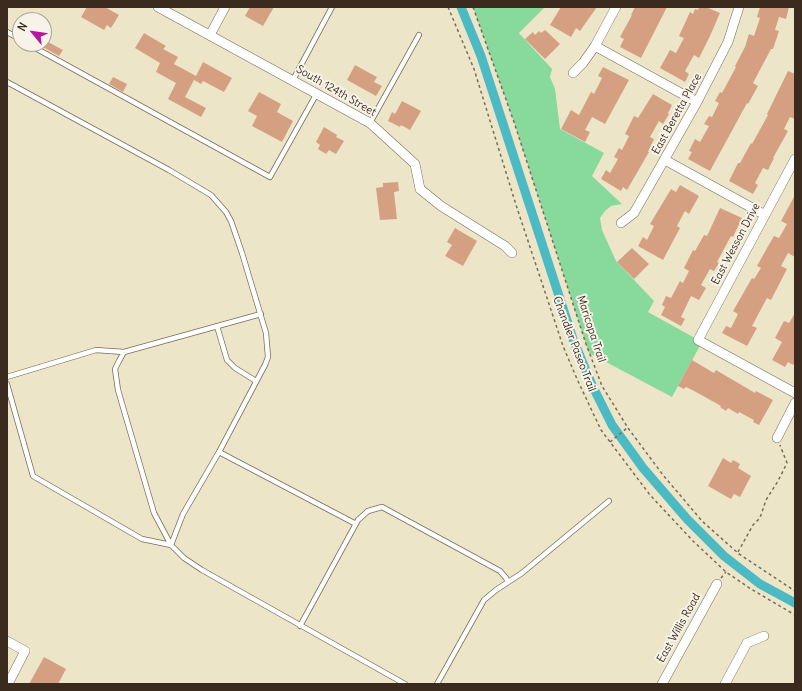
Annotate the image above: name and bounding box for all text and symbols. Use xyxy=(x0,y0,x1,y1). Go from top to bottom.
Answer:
north arrow xyxy=(12,12,52,52)
text: N xyxy=(14,20,30,33)
street label: South 124th Street xyxy=(294,63,378,119)
street label: East Beretta Place xyxy=(649,71,705,157)
street label: East Wesson Drive xyxy=(709,201,763,287)
street label: Chandler Paseo Trail xyxy=(550,294,598,394)
street label: Maricopa Trail xyxy=(574,294,608,364)
street label: East Willis Road xyxy=(655,591,703,665)

